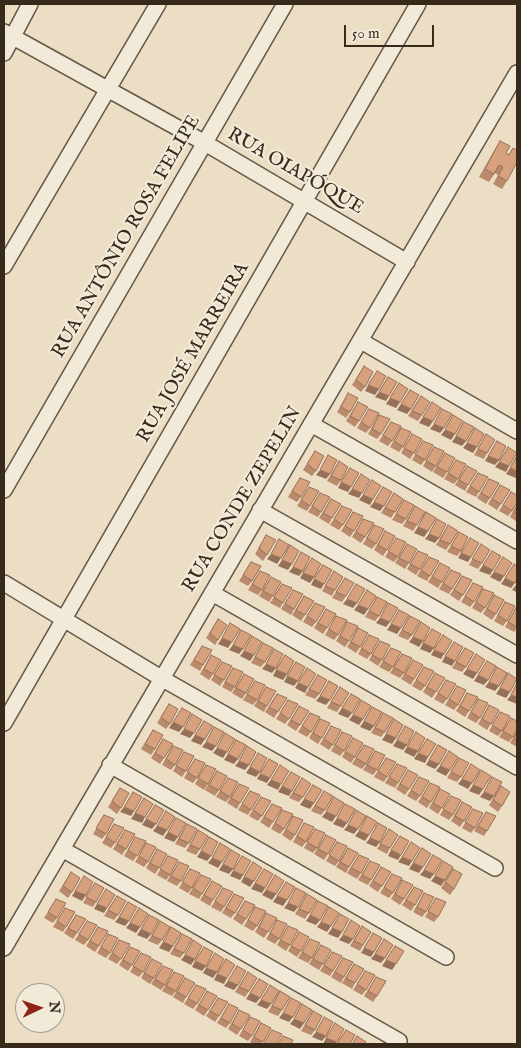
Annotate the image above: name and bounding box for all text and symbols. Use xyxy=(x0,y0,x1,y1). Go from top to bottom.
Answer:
scale bar xyxy=(346,15,436,47)
text: 50 m xyxy=(352,24,380,43)
street label: RUA ANTÔNIO ROSA FELIPE xyxy=(48,112,206,362)
street label: RUA OIAPÓQUE xyxy=(223,124,367,220)
street label: RUA JOSÉ MARREIRA xyxy=(133,259,255,447)
street label: RUA CONDE ZEPELIN xyxy=(178,403,308,597)
north arrow xyxy=(15,983,65,1033)
text: N xyxy=(45,1001,63,1014)

